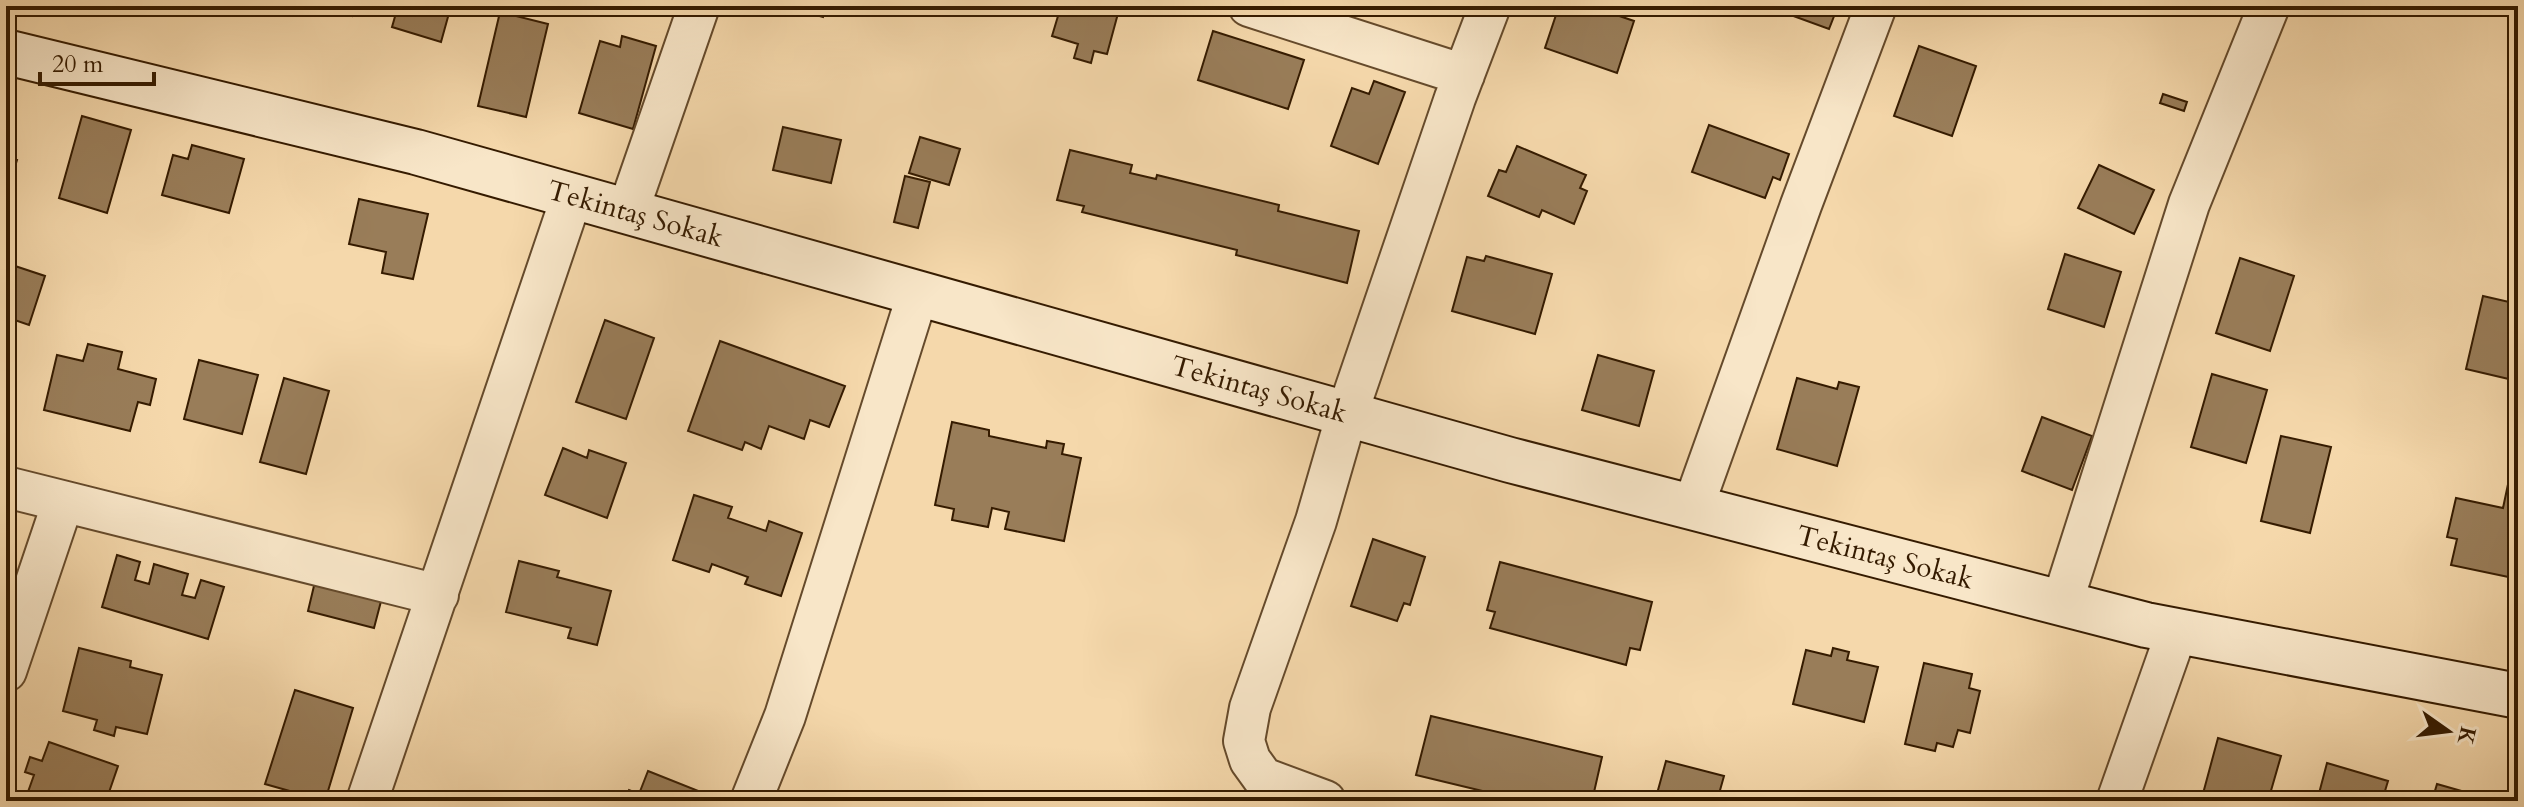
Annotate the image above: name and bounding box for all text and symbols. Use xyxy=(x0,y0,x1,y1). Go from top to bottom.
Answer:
scale bar xyxy=(40,36,154,86)
text: 20 m xyxy=(52,48,104,81)
street label: Tekintaş Sokak xyxy=(543,171,728,257)
street label: Tekintaş Sokak xyxy=(1167,347,1352,432)
street label: Tekintaş Sokak xyxy=(1793,516,1978,598)
north arrow xyxy=(2408,691,2488,771)
text: K xyxy=(2450,723,2483,748)

